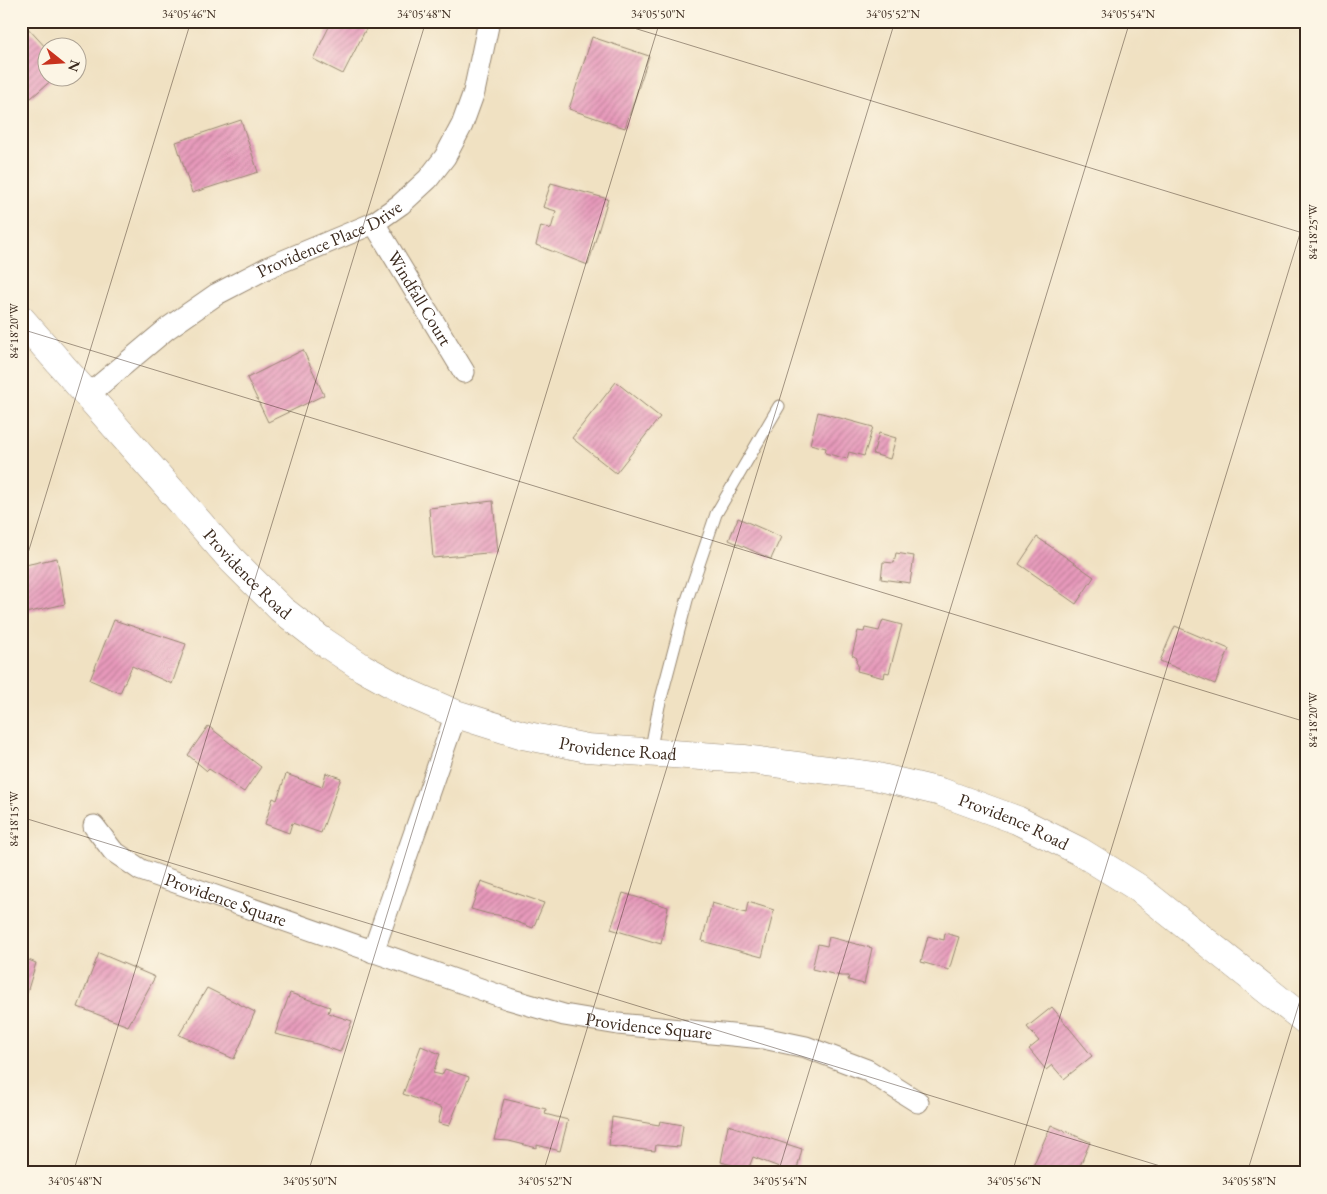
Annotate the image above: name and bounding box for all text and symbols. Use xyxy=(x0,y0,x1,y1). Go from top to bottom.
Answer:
text: 34°05'46"N xyxy=(162,6,216,22)
text: 34°05'48"N xyxy=(397,6,451,22)
text: 34°05'50"N xyxy=(631,6,685,22)
text: 34°05'52"N xyxy=(866,6,920,22)
text: 34°05'54"N xyxy=(1101,6,1155,22)
north arrow xyxy=(38,38,88,88)
text: N xyxy=(64,58,85,74)
street label: Providence Place Drive xyxy=(252,195,406,282)
text: 84°18'25"W xyxy=(1305,203,1321,260)
street label: Windfall Court xyxy=(382,246,458,350)
text: 84°18'20"W xyxy=(6,302,22,359)
street label: Providence Road xyxy=(198,523,297,625)
text: 84°18'20"W xyxy=(1305,691,1321,748)
street label: Providence Road xyxy=(557,731,678,765)
street label: Providence Road xyxy=(956,788,1074,855)
text: 84°18'15"W xyxy=(6,790,22,847)
street label: Providence Square xyxy=(162,867,290,931)
street label: Providence Square xyxy=(584,1007,713,1044)
text: 34°05'48"N xyxy=(48,1173,102,1189)
text: 34°05'50"N xyxy=(283,1173,337,1189)
text: 34°05'52"N xyxy=(518,1173,572,1189)
text: 34°05'54"N xyxy=(753,1173,807,1189)
text: 34°05'56"N xyxy=(987,1173,1041,1189)
text: 34°05'58"N xyxy=(1222,1173,1276,1189)

